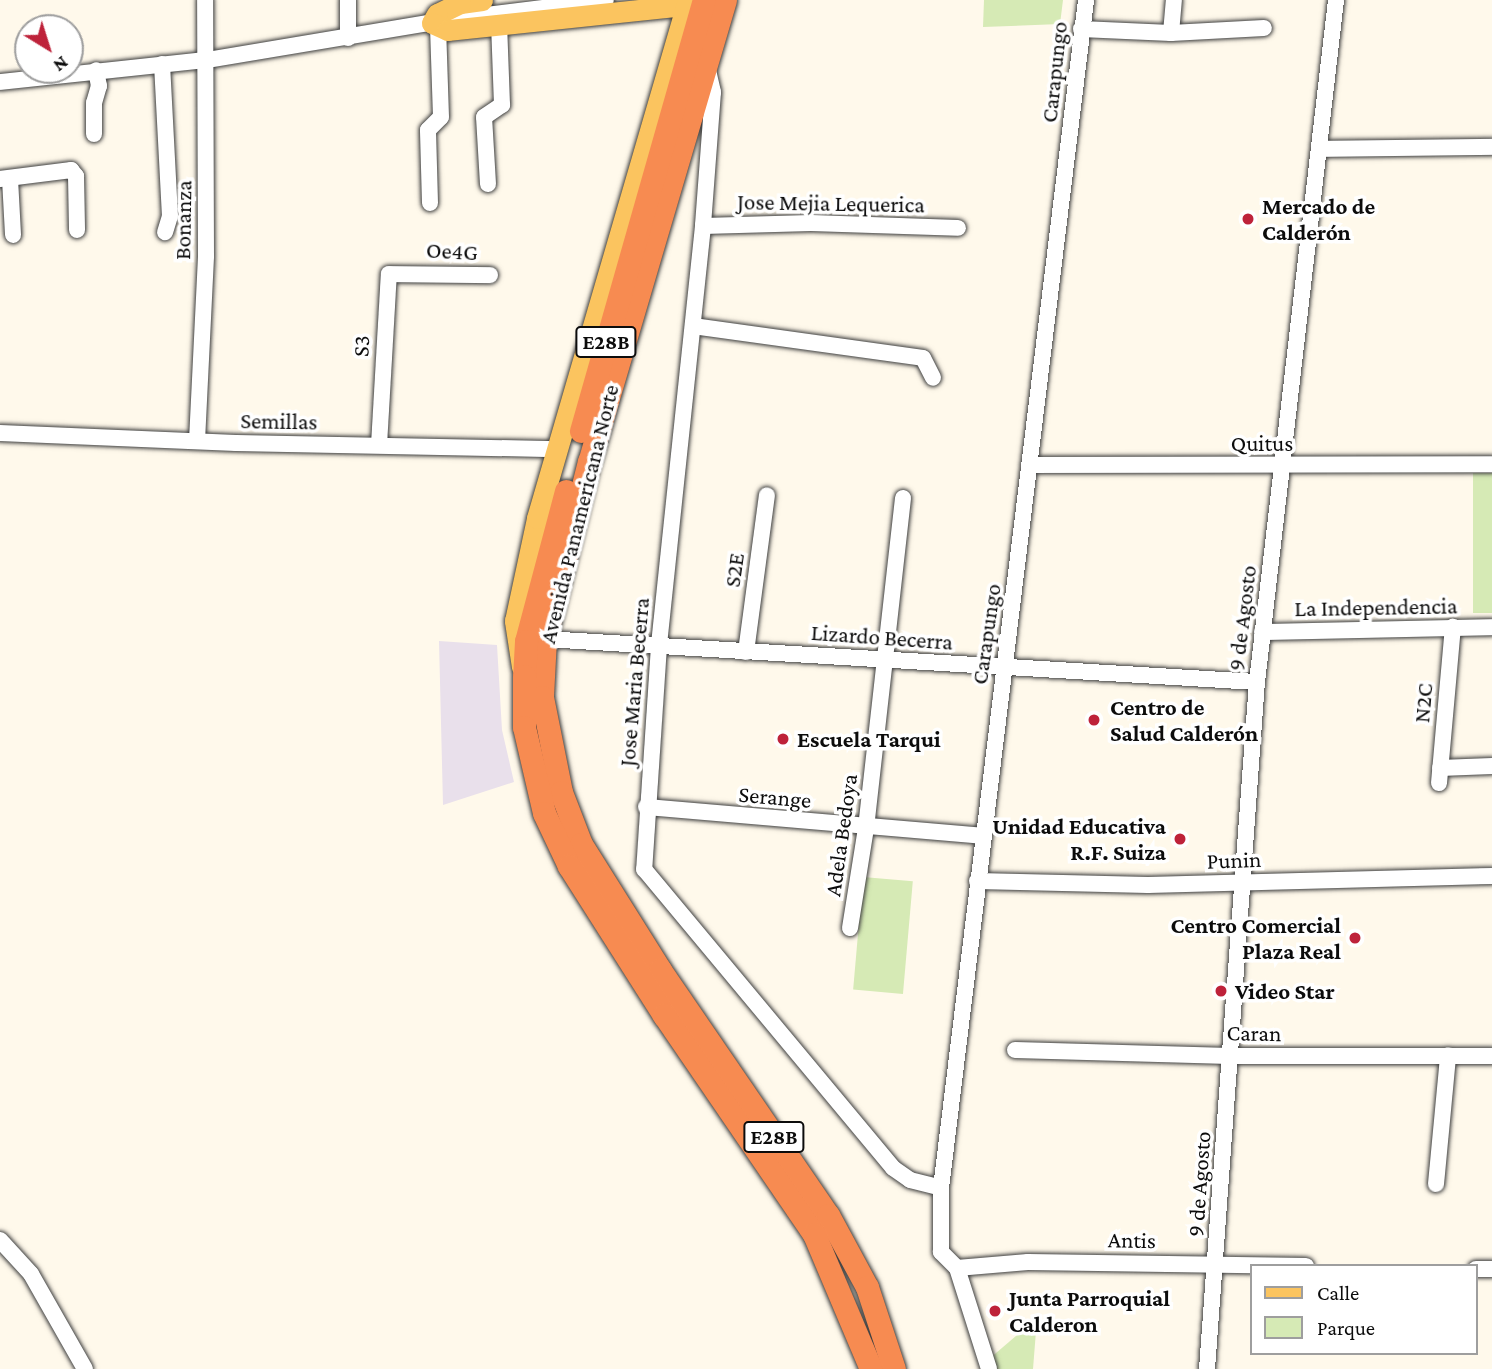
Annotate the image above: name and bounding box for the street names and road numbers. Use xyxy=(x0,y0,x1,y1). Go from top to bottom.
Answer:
street label: Carapungo xyxy=(1035,20,1073,124)
street label: Bonanza xyxy=(169,180,197,260)
street label: Jose Mejia Lequerica xyxy=(737,188,925,218)
street label: Oe4G xyxy=(425,236,479,266)
road number: E28B xyxy=(574,324,638,360)
street label: S3 xyxy=(347,334,375,358)
street label: Avenida Panamericana Norte xyxy=(533,382,625,646)
street label: Semillas xyxy=(240,407,318,435)
street label: Quitus xyxy=(1231,429,1293,457)
street label: S2E xyxy=(718,551,750,589)
street label: 9 de Agosto xyxy=(1222,564,1262,672)
street label: Carapungo xyxy=(965,582,1007,686)
street label: La Independencia xyxy=(1294,592,1458,622)
street label: Jose Maria Becerra xyxy=(613,596,655,768)
street label: Lizardo Becerra xyxy=(810,618,954,656)
street label: N2C xyxy=(1408,682,1438,724)
street label: Adela Bedoya xyxy=(819,772,863,898)
street label: Serange xyxy=(738,780,812,814)
street label: Punin xyxy=(1206,845,1262,875)
street label: Caran xyxy=(1226,1019,1282,1047)
road number: E28B xyxy=(742,1120,806,1154)
street label: 9 de Agosto xyxy=(1182,1130,1216,1238)
street label: Antis xyxy=(1108,1226,1156,1254)

